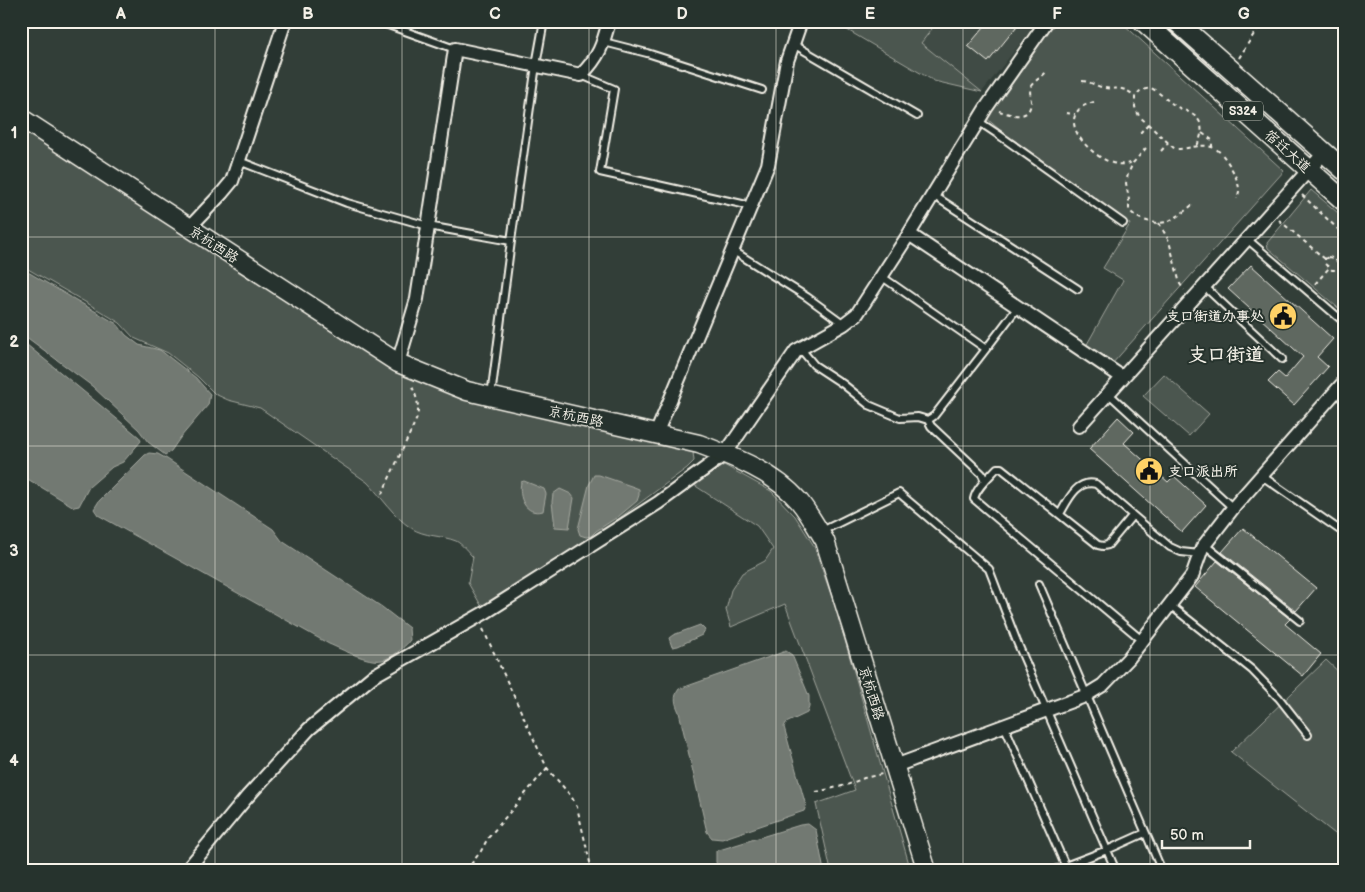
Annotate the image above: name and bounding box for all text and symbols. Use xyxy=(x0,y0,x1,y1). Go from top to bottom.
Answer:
text: A xyxy=(115,5,126,24)
text: B xyxy=(302,5,314,24)
text: C xyxy=(489,5,501,24)
text: D xyxy=(676,5,688,24)
text: E xyxy=(865,5,875,24)
text: F xyxy=(1052,5,1062,24)
text: G xyxy=(1238,5,1250,24)
road number: S324 xyxy=(1223,102,1263,120)
text: 1 xyxy=(11,124,17,143)
street label: 宿迁大道 xyxy=(1261,126,1314,176)
street label: 京杭西路 xyxy=(186,222,242,267)
public building icon: 支口街道办事处 xyxy=(1268,301,1298,331)
place label: 支口街道办事处 xyxy=(1166,308,1264,325)
text: 2 xyxy=(9,333,19,352)
district label: 支口街道 xyxy=(1188,344,1264,367)
street label: 京杭西路 xyxy=(547,402,605,431)
public building icon: 支口派出所 xyxy=(1134,456,1164,486)
place label: 支口派出所 xyxy=(1168,463,1238,480)
text: 3 xyxy=(9,542,19,561)
street label: 京杭西路 xyxy=(855,664,888,722)
text: 4 xyxy=(9,752,19,771)
scale bar xyxy=(1162,817,1250,849)
text: 50 m xyxy=(1170,826,1204,845)

